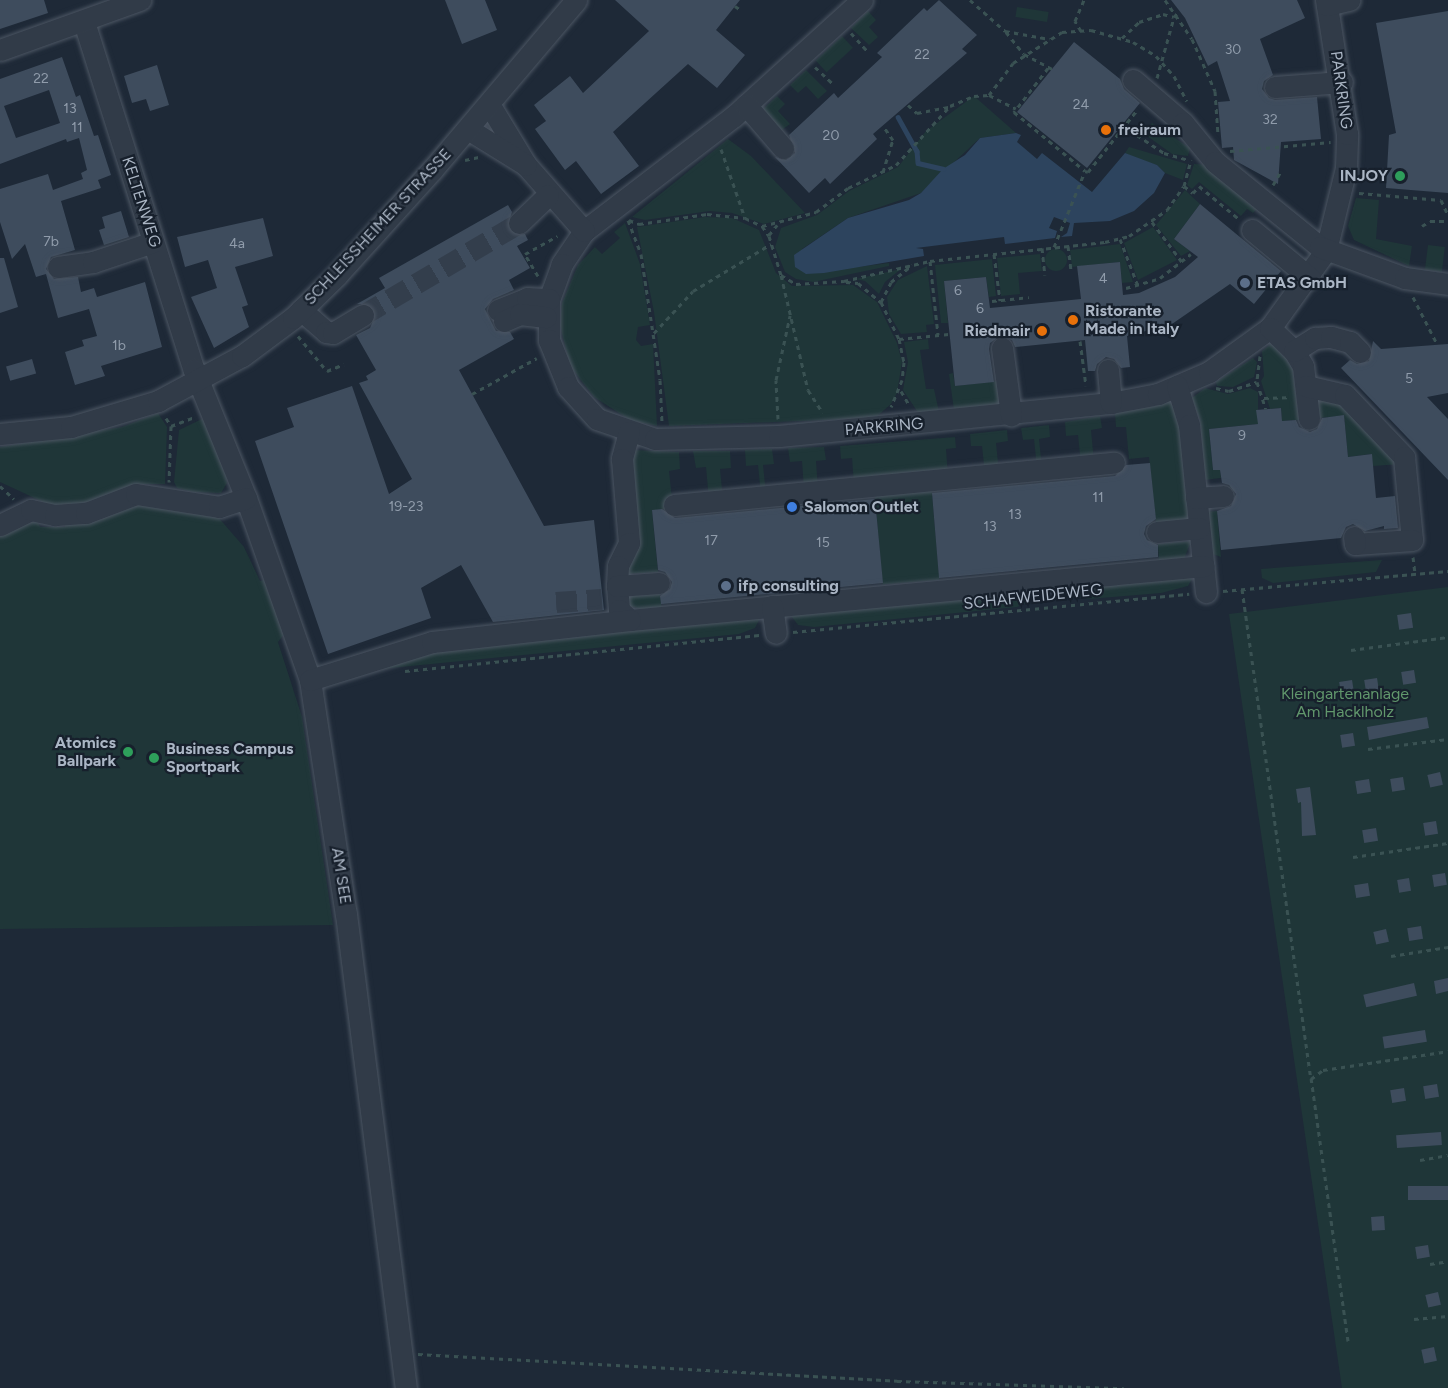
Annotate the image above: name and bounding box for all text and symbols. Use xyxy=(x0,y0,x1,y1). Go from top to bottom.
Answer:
house number: 30 xyxy=(1225,42,1241,58)
house number: 22 xyxy=(914,47,930,63)
street label: PARKRING xyxy=(1326,50,1356,130)
house number: 22 xyxy=(33,71,49,87)
house number: 24 xyxy=(1073,97,1089,113)
house number: 13 xyxy=(63,101,77,117)
house number: 32 xyxy=(1262,112,1278,128)
house number: 11 xyxy=(71,120,83,136)
place label: freiraum xyxy=(1118,120,1181,140)
marker: freiraum xyxy=(1099,123,1113,137)
house number: 20 xyxy=(823,128,839,144)
street label: SCHLEISSHEIMER STRASSE xyxy=(301,145,455,309)
street label: KELTENWEG xyxy=(117,154,165,250)
place label: INJOY xyxy=(1340,166,1388,186)
marker: INJOY xyxy=(1393,169,1407,183)
house number: 7b xyxy=(43,234,59,250)
house number: 4a xyxy=(229,236,245,252)
house number: 4 xyxy=(1099,271,1107,287)
place label: ETAS GmbH xyxy=(1257,273,1347,293)
marker: ETAS GmbH xyxy=(1238,276,1252,290)
house number: 6 xyxy=(954,283,962,299)
house number: 6 xyxy=(976,301,984,317)
place label: Ristorante Made in Italy xyxy=(1085,301,1179,339)
marker: Ristorante Made in Italy xyxy=(1066,313,1080,327)
place label: Riedmair xyxy=(964,321,1030,341)
marker: Riedmair xyxy=(1035,324,1049,338)
house number: 1b xyxy=(112,338,126,354)
house number: 5 xyxy=(1405,371,1413,387)
street label: PARKRING xyxy=(844,414,924,440)
house number: 9 xyxy=(1238,428,1246,444)
house number: 11 xyxy=(1092,490,1104,506)
place label: Salomon Outlet xyxy=(804,497,919,517)
house number: 19-23 xyxy=(389,499,423,515)
marker: Salomon Outlet xyxy=(785,500,799,514)
house number: 13 xyxy=(1008,507,1022,523)
house number: 13 xyxy=(983,519,997,535)
house number: 17 xyxy=(704,533,718,549)
house number: 15 xyxy=(816,535,830,551)
place label: ifp consulting xyxy=(738,576,839,596)
marker: ifp consulting xyxy=(719,579,733,593)
street label: SCHAFWEIDEWEG xyxy=(963,580,1103,614)
park label: Kleingartenanlage Am Hacklholz xyxy=(1281,684,1409,722)
place label: Atomics Ballpark xyxy=(55,733,116,771)
place label: Business Campus Sportpark xyxy=(166,739,293,777)
marker: Atomics Ballpark xyxy=(121,745,135,759)
marker: Business Campus Sportpark xyxy=(147,751,161,765)
street label: AM SEE xyxy=(327,846,355,906)

